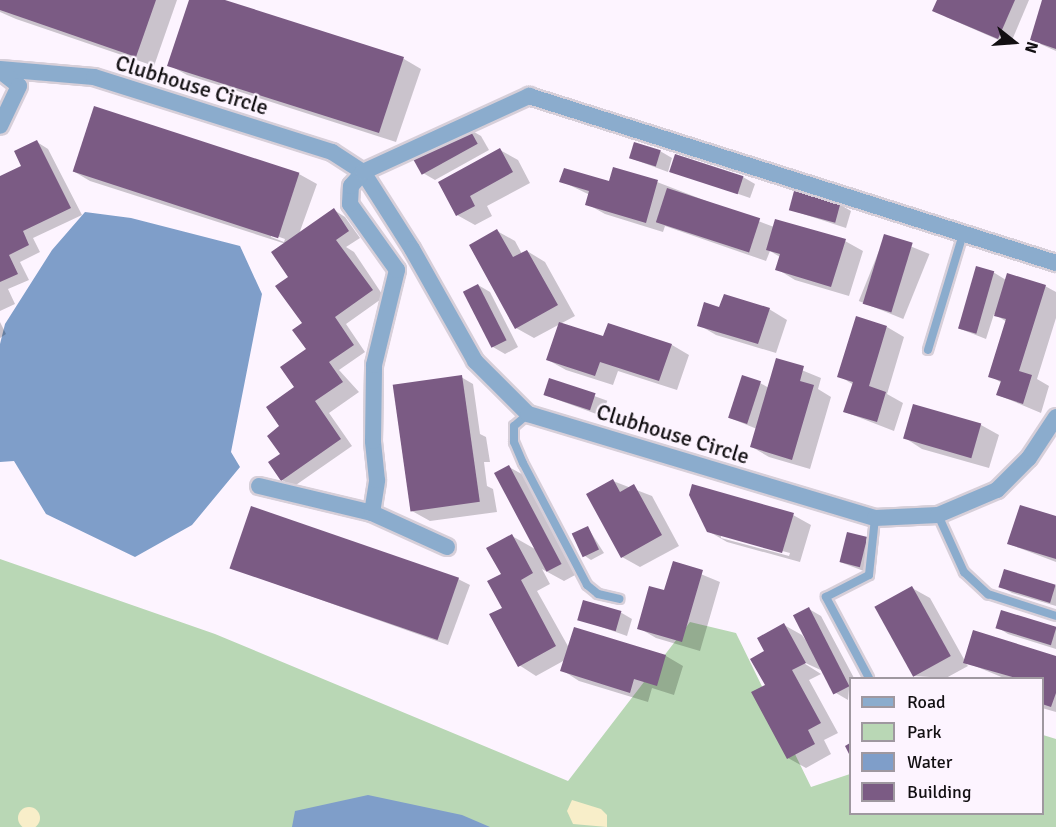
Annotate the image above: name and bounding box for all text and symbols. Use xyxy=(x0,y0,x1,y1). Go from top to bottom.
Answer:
north arrow xyxy=(984,12,1044,72)
text: N xyxy=(1020,39,1042,56)
street label: Clubhouse Circle xyxy=(112,49,272,121)
street label: Clubhouse Circle xyxy=(593,398,753,470)
legend xyxy=(849,677,1044,815)
text: Road xyxy=(907,691,946,713)
text: Park xyxy=(907,721,942,743)
text: Water xyxy=(907,751,952,773)
text: Building xyxy=(907,781,971,803)

